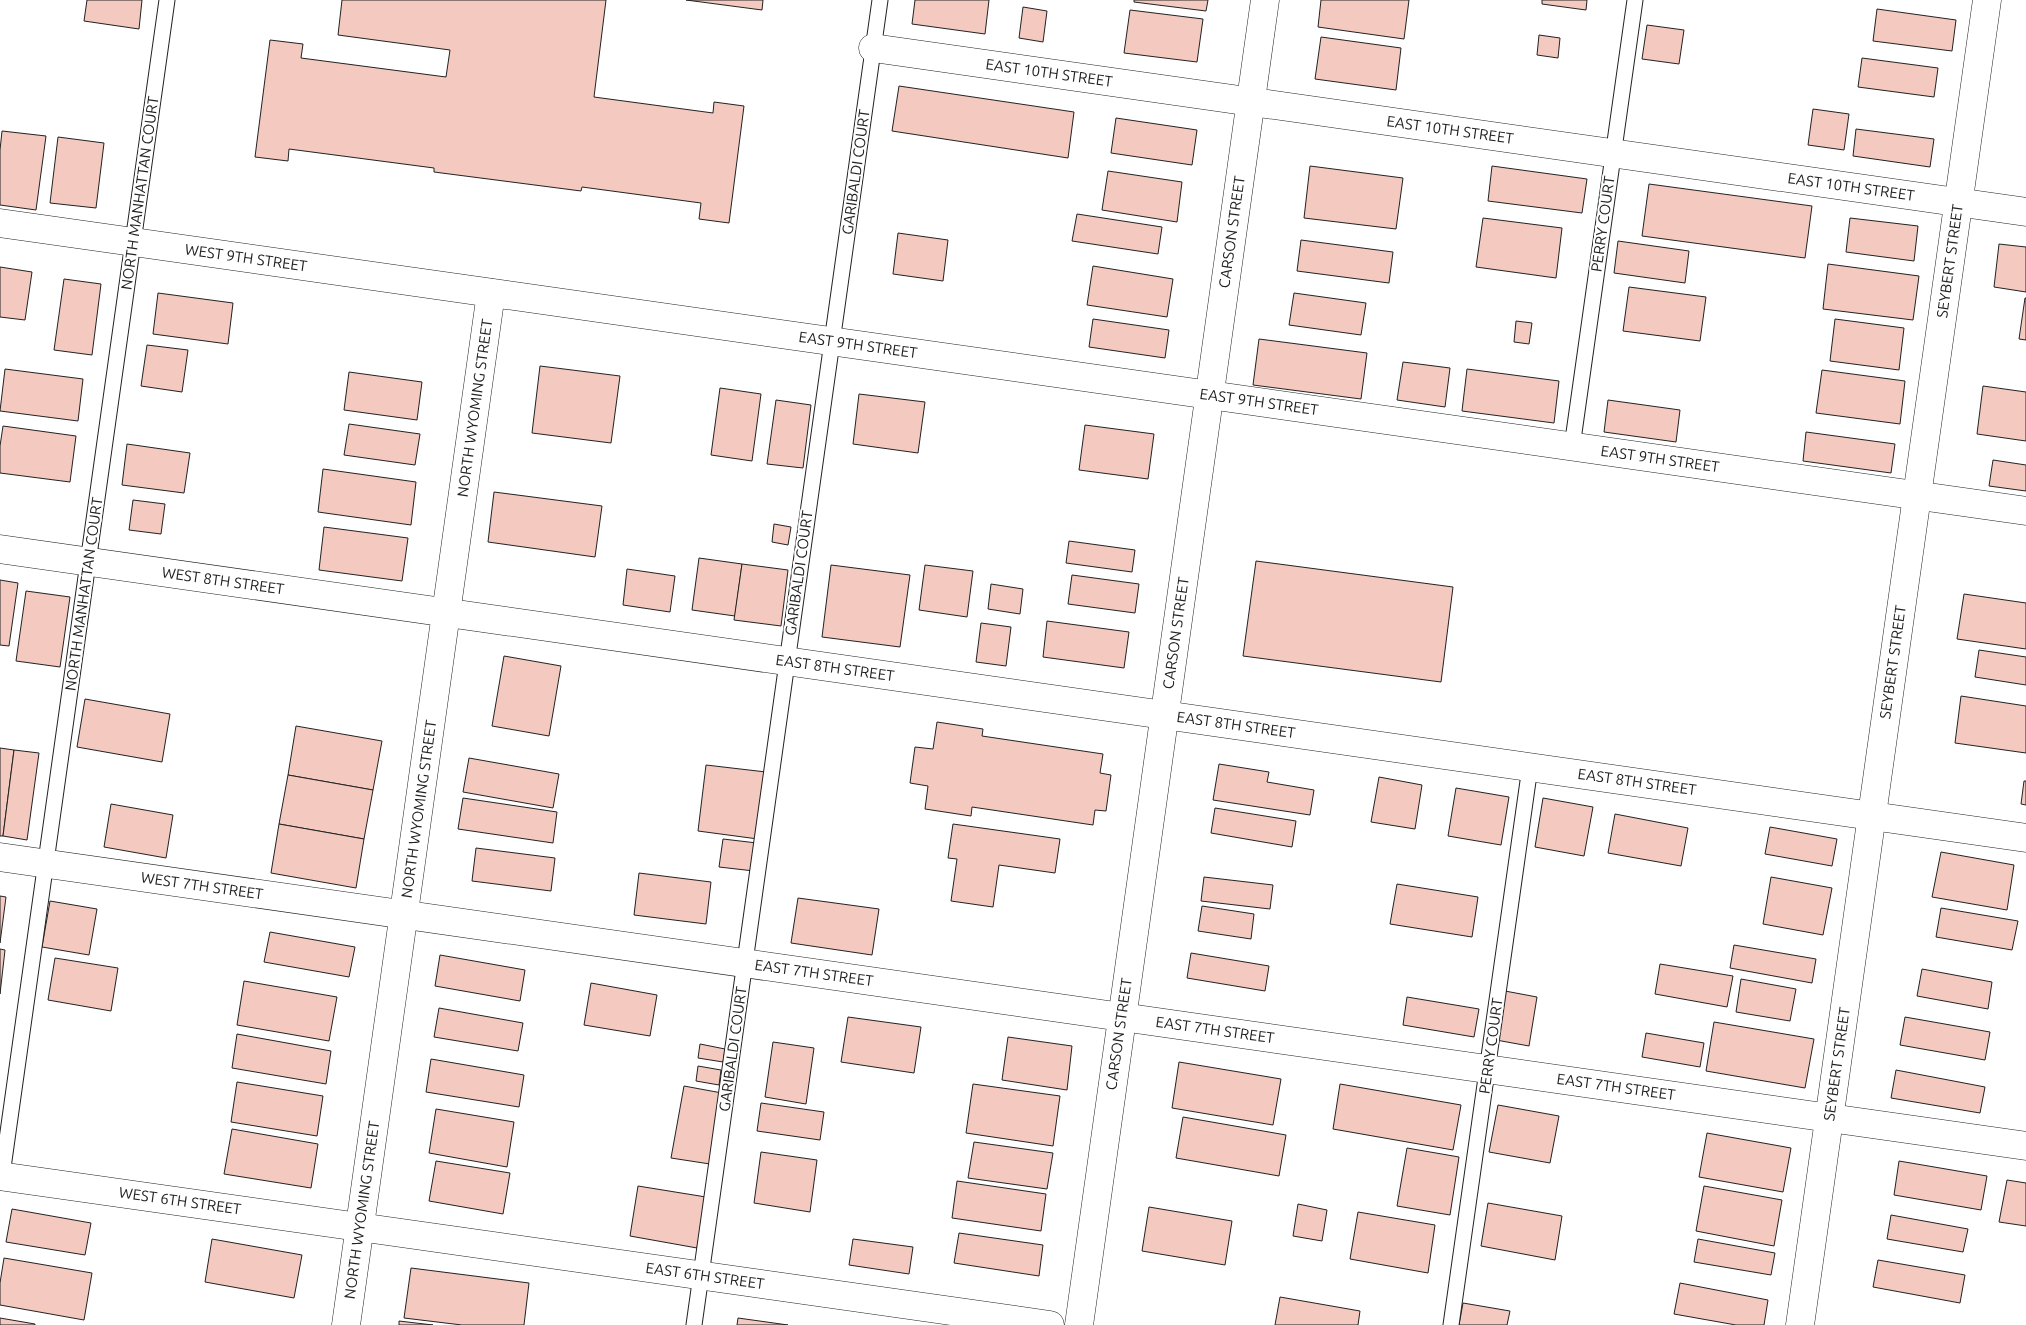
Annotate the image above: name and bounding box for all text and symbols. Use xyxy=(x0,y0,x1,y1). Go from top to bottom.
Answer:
street label: EAST 10TH STREET xyxy=(984,55,1114,90)
street label: NORTH MANHATTAN COURT xyxy=(117,94,162,291)
street label: GARIBALDI COURT xyxy=(838,108,873,236)
street label: EAST 10TH STREET xyxy=(1385,112,1515,147)
street label: EAST 10TH STREET xyxy=(1786,169,1916,204)
street label: CARSON STREET xyxy=(1215,174,1248,289)
street label: PERRY COURT xyxy=(1587,174,1618,273)
street label: SEYBERT STREET xyxy=(1933,202,1966,319)
street label: WEST 9TH STREET xyxy=(184,241,309,275)
street label: NORTH WYOMING STREET xyxy=(454,317,496,498)
street label: EAST 9TH STREET xyxy=(798,328,919,361)
street label: EAST 9TH STREET xyxy=(1199,385,1320,418)
street label: EAST 9TH STREET xyxy=(1600,442,1721,475)
street label: NORTH MANHATTAN COURT xyxy=(61,495,106,692)
street label: GARIBALDI COURT xyxy=(781,509,816,637)
street label: WEST 8TH STREET xyxy=(161,564,286,598)
street label: CARSON STREET xyxy=(1159,575,1192,690)
street label: SEYBERT STREET xyxy=(1876,603,1909,720)
street label: EAST 8TH STREET xyxy=(775,651,896,684)
street label: EAST 8TH STREET xyxy=(1176,708,1297,741)
street label: NORTH WYOMING STREET xyxy=(398,718,440,899)
street label: EAST 8TH STREET xyxy=(1577,765,1698,798)
street label: WEST 7TH STREET xyxy=(140,869,265,903)
street label: EAST 7TH STREET xyxy=(754,956,875,989)
street label: CARSON STREET xyxy=(1102,976,1135,1091)
street label: GARIBALDI COURT xyxy=(715,985,750,1113)
street label: PERRY COURT xyxy=(1475,996,1506,1095)
street label: SEYBERT STREET xyxy=(1820,1005,1853,1122)
street label: EAST 7TH STREET xyxy=(1155,1013,1276,1046)
street label: EAST 7TH STREET xyxy=(1556,1070,1677,1103)
street label: NORTH WYOMING STREET xyxy=(341,1119,383,1300)
street label: WEST 6TH STREET xyxy=(118,1184,243,1218)
street label: EAST 6TH STREET xyxy=(645,1259,766,1292)

